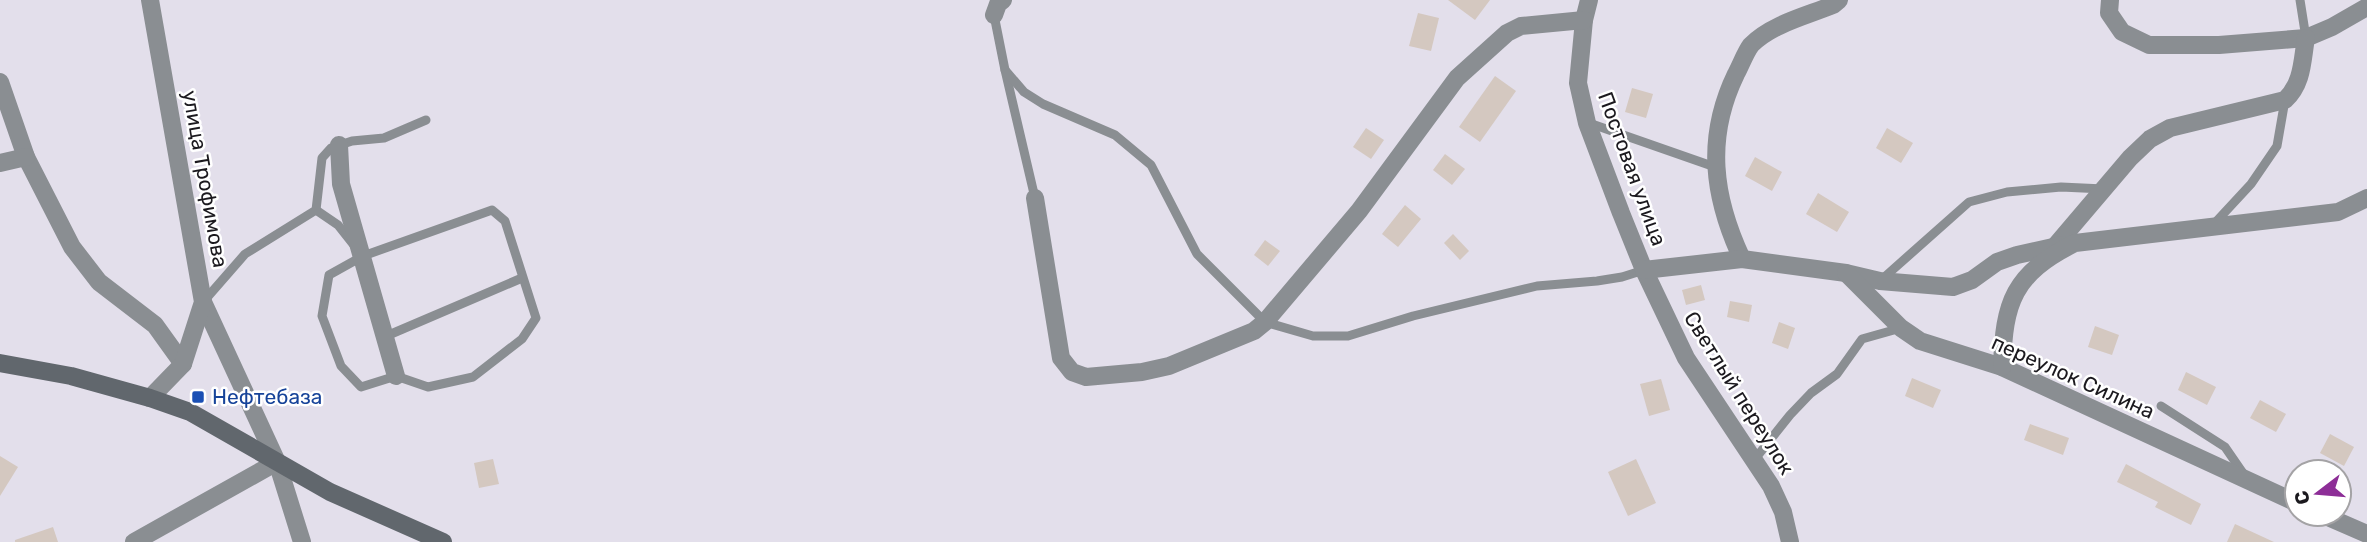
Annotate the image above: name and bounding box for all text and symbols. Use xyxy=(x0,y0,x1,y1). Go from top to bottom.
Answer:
street label: улица Трофимова xyxy=(178,88,233,270)
street label: Постовая улица xyxy=(1593,89,1672,249)
street label: Светлый переулок xyxy=(1679,307,1800,479)
street label: переулок Силина xyxy=(1988,329,2159,424)
place label: Нефтебаза xyxy=(212,384,322,409)
marker: Нефтебаза xyxy=(190,389,206,405)
north arrow xyxy=(2283,458,2353,528)
text: С xyxy=(2289,488,2315,507)

